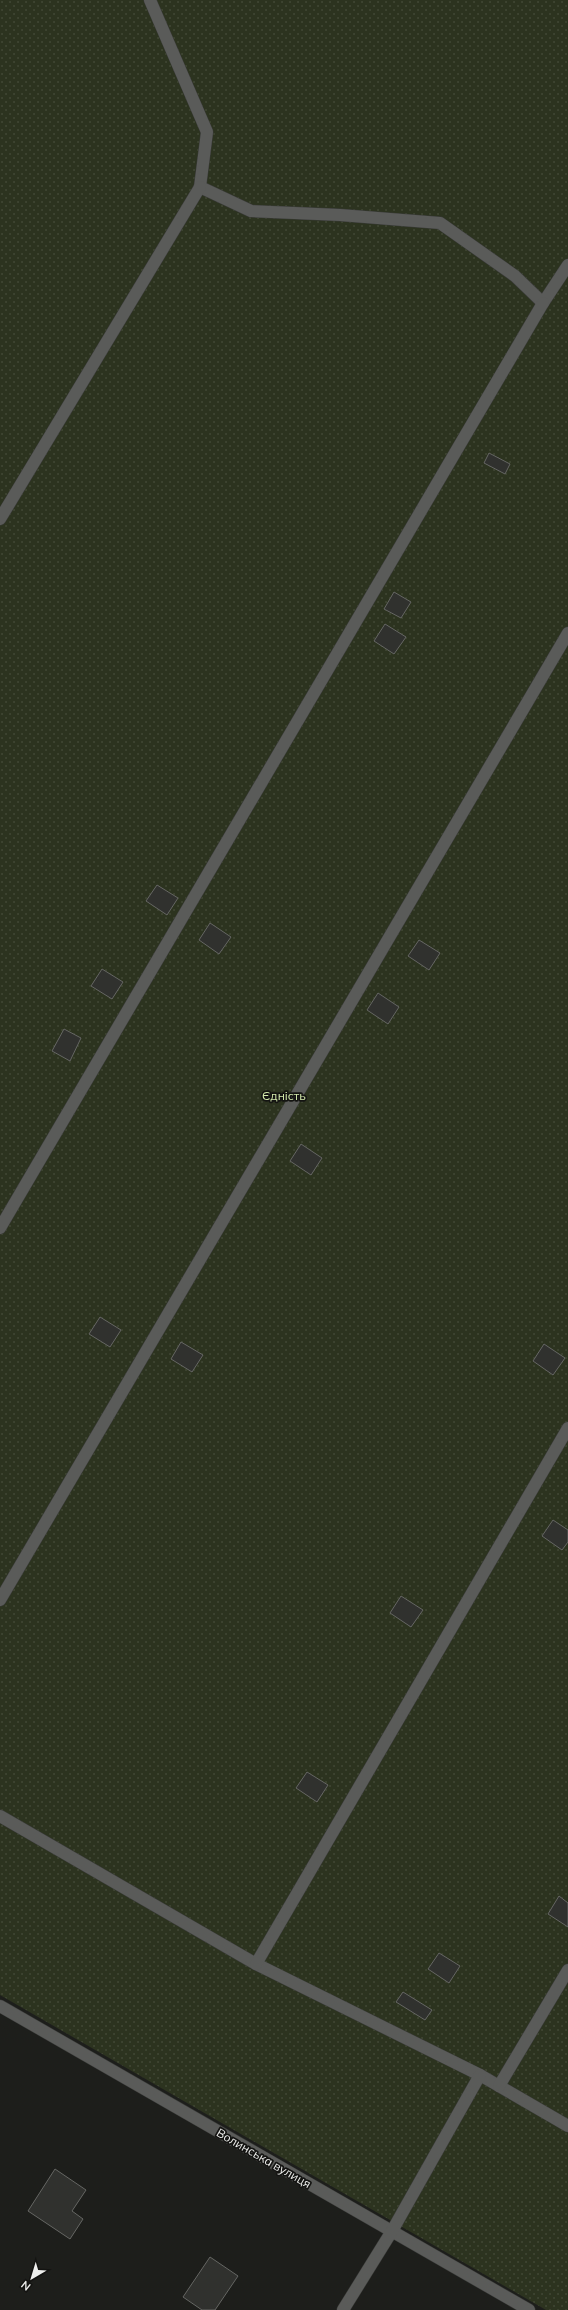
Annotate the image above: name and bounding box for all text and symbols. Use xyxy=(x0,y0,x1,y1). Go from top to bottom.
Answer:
park label: Єдність xyxy=(262,1088,306,1103)
street label: Волинська вулиця xyxy=(214,2125,314,2191)
north arrow xyxy=(12,2258,52,2298)
text: N xyxy=(18,2278,33,2294)

